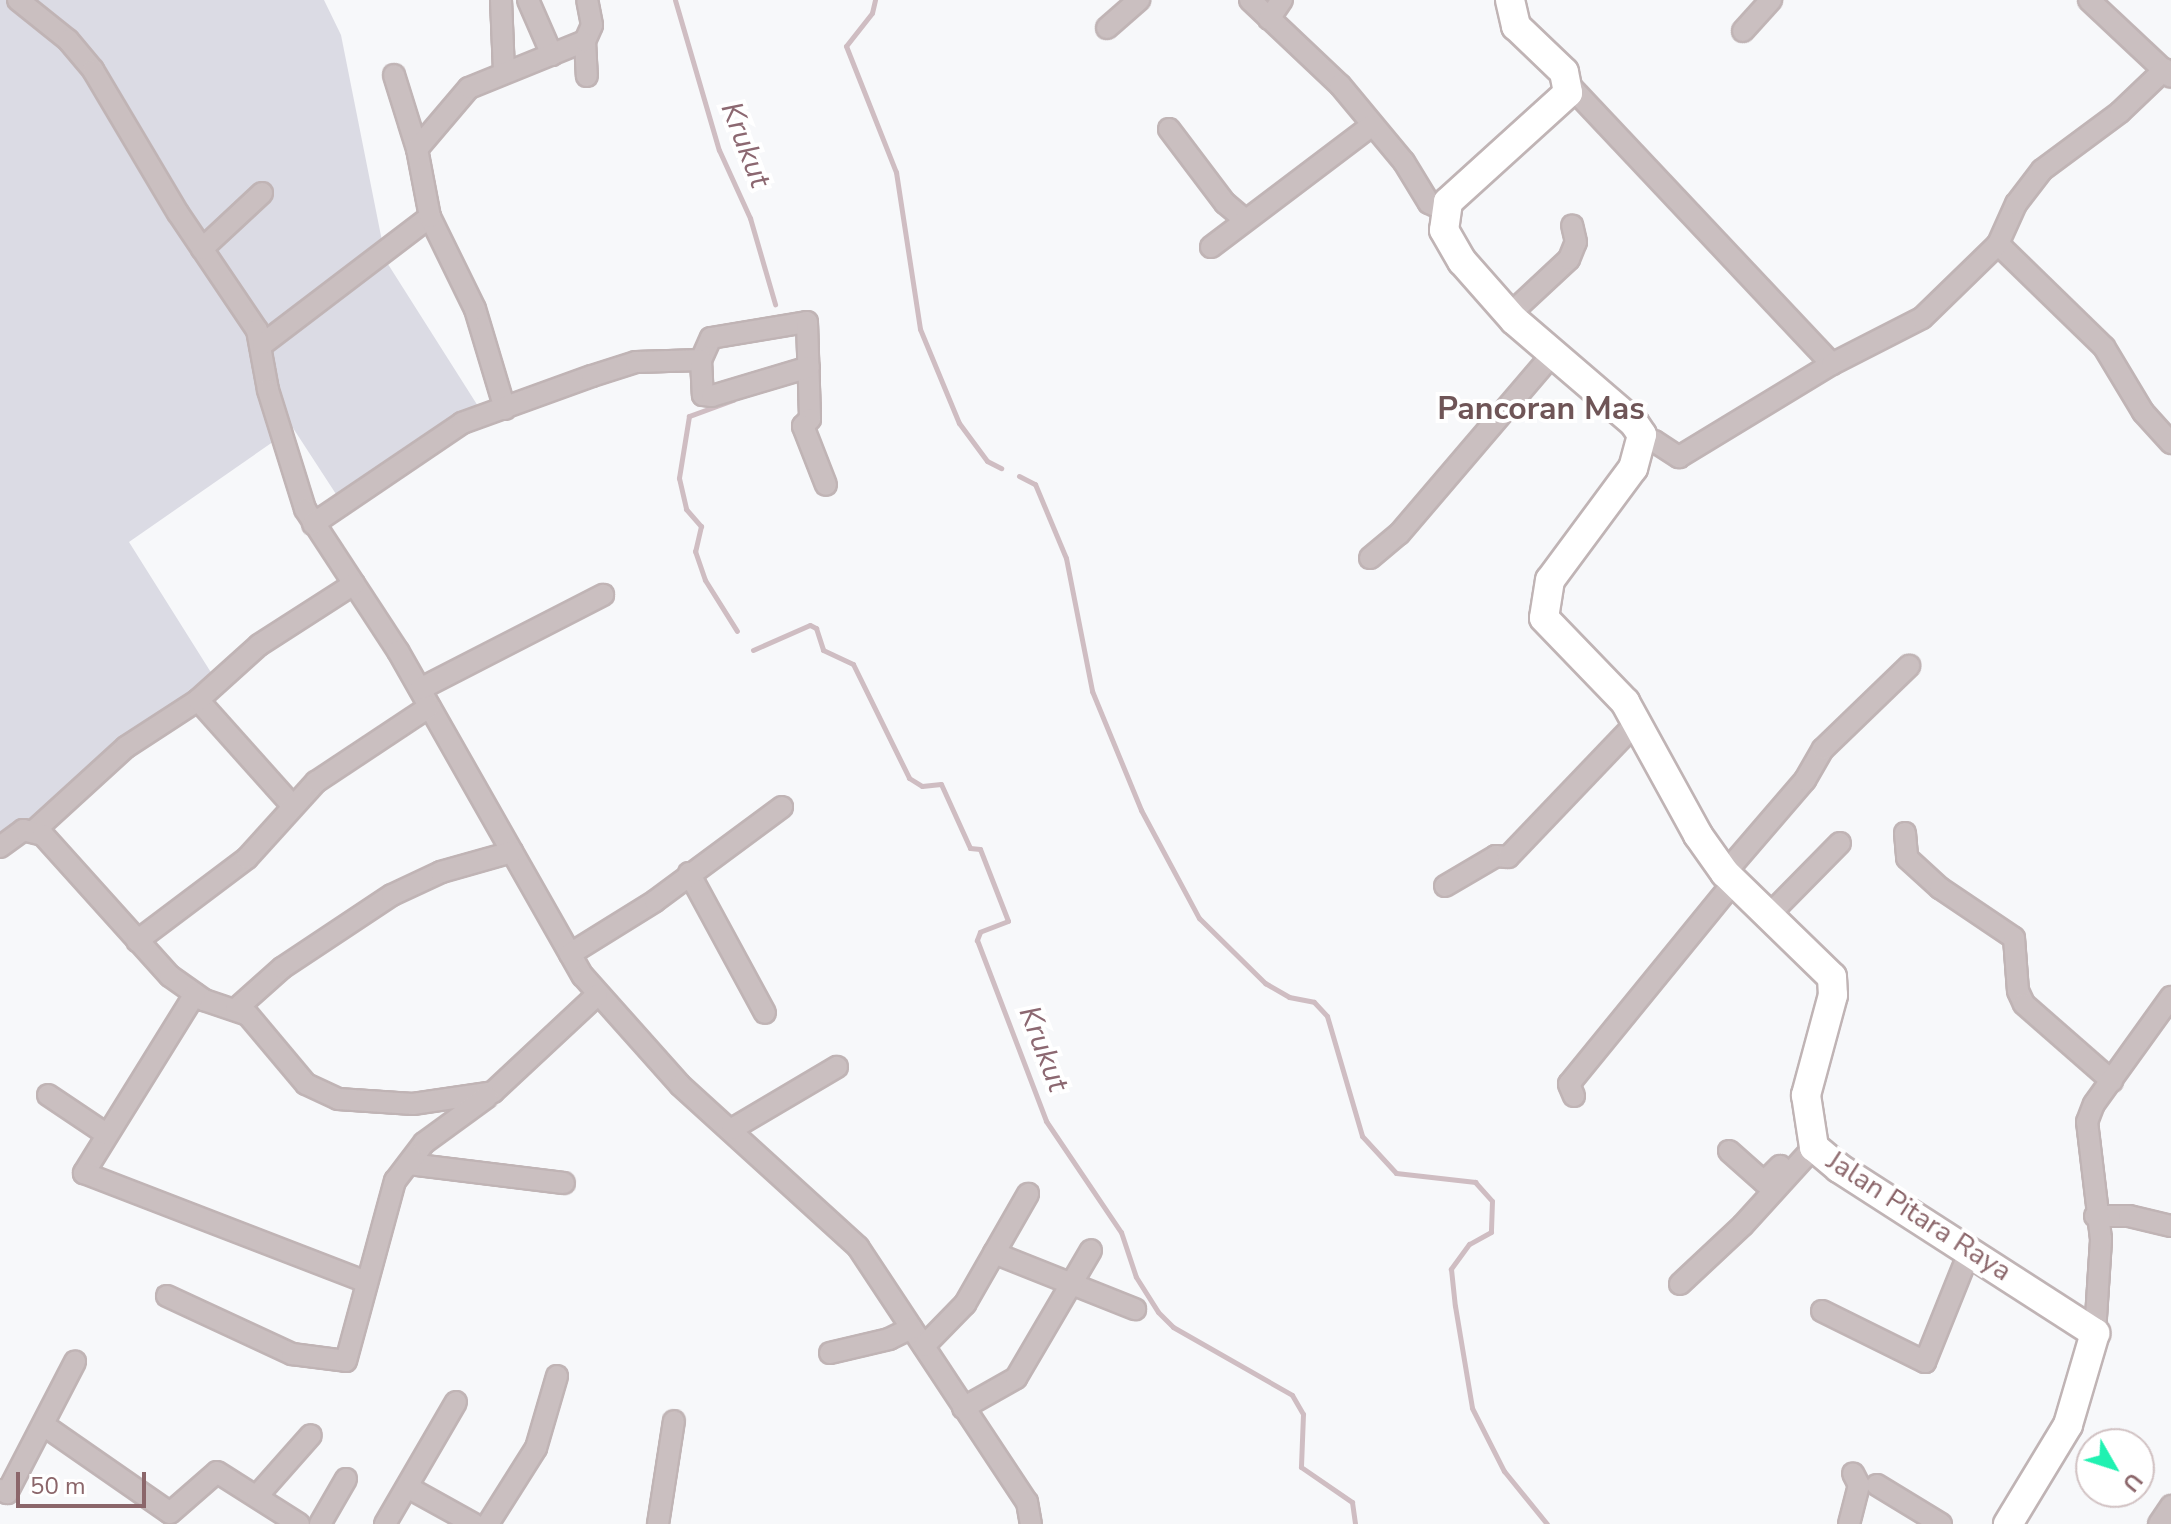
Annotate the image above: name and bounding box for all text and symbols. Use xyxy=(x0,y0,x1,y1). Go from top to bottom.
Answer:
water label: Krukut xyxy=(712,97,778,193)
district label: Pancoran Mas xyxy=(1437,390,1645,428)
water label: Krukut xyxy=(1010,1001,1076,1097)
street label: Jalan Pitara Raya xyxy=(1820,1144,2018,1288)
north arrow xyxy=(2075,1428,2155,1508)
scale bar xyxy=(20,1456,150,1506)
text: U xyxy=(2115,1466,2149,1498)
text: 50 m xyxy=(30,1470,86,1502)

